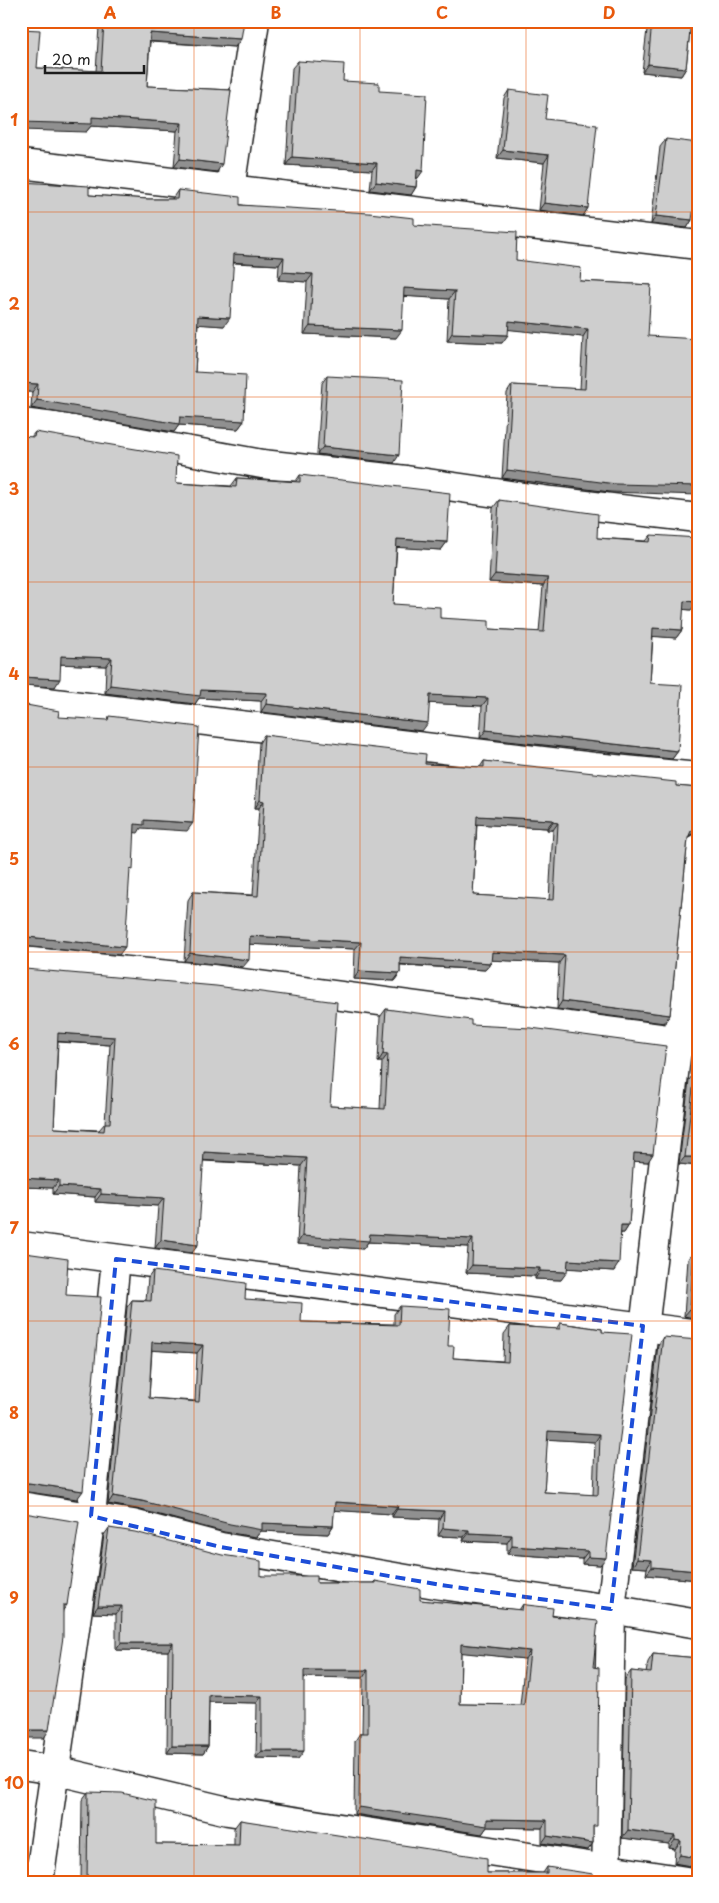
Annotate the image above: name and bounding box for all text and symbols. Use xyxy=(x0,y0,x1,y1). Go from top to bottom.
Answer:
text: A xyxy=(104,0,117,24)
text: B xyxy=(271,0,282,24)
text: C xyxy=(436,0,448,24)
text: D xyxy=(603,0,615,24)
scale bar xyxy=(45,42,144,74)
text: 20 m xyxy=(52,47,91,70)
text: 1 xyxy=(10,107,18,131)
text: 2 xyxy=(8,291,20,315)
text: 3 xyxy=(9,476,19,500)
text: 4 xyxy=(9,661,20,685)
text: 5 xyxy=(9,846,19,870)
text: 6 xyxy=(8,1031,20,1055)
text: 7 xyxy=(9,1215,19,1239)
text: 8 xyxy=(9,1400,19,1424)
text: 9 xyxy=(9,1585,19,1609)
text: 10 xyxy=(4,1770,24,1794)

